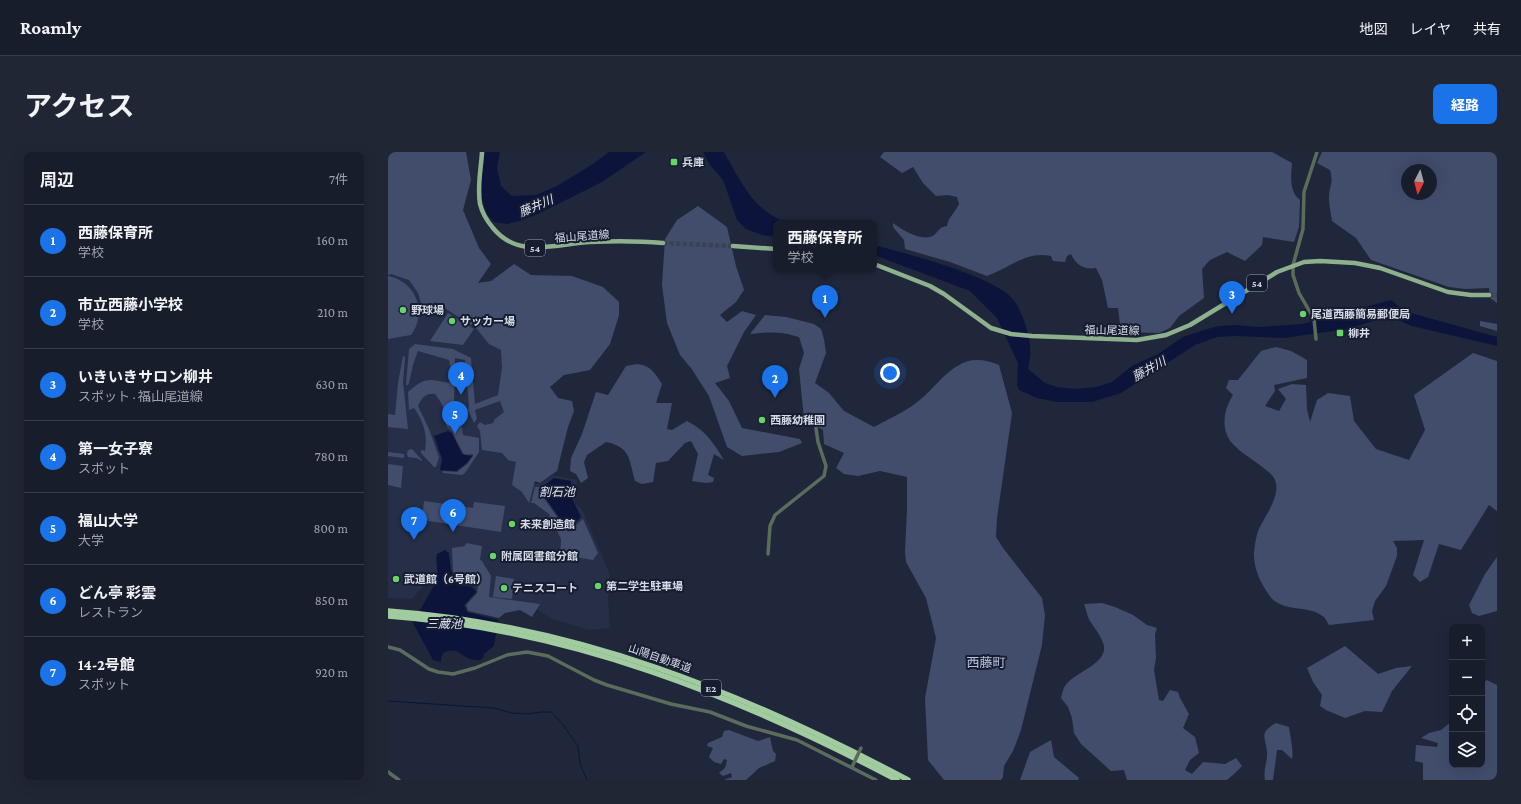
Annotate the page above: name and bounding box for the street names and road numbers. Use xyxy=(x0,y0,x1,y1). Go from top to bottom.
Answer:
street label: 福山尾道線 xyxy=(554,228,610,244)
road number: 54 xyxy=(525,240,545,256)
road number: 54 xyxy=(1247,275,1267,291)
street label: 福山尾道線 xyxy=(1084,324,1140,336)
street label: 山陽自動車道 xyxy=(627,642,693,674)
road number: E2 xyxy=(701,680,721,696)

